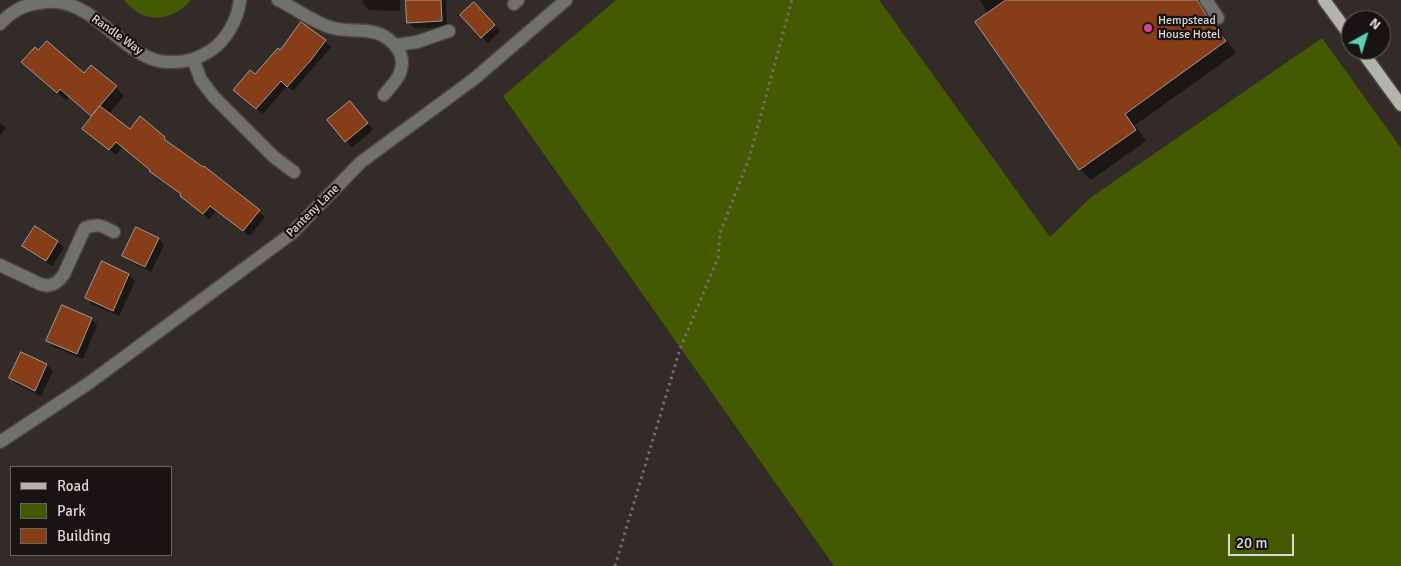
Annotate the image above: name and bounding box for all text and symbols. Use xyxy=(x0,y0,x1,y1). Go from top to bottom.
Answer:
north arrow xyxy=(1341,10,1391,60)
street label: Randle Way xyxy=(89,12,145,58)
place label: Hempstead House Hotel xyxy=(1158,14,1221,42)
text: N xyxy=(1366,14,1384,33)
marker: Hempstead House Hotel xyxy=(1142,22,1154,34)
street label: Panteny Lane xyxy=(284,182,342,240)
legend xyxy=(10,466,172,556)
text: Road xyxy=(57,477,89,495)
text: Park xyxy=(57,502,86,520)
scale bar xyxy=(1231,524,1297,556)
text: Building xyxy=(57,527,111,545)
text: 20 m xyxy=(1236,534,1267,552)

